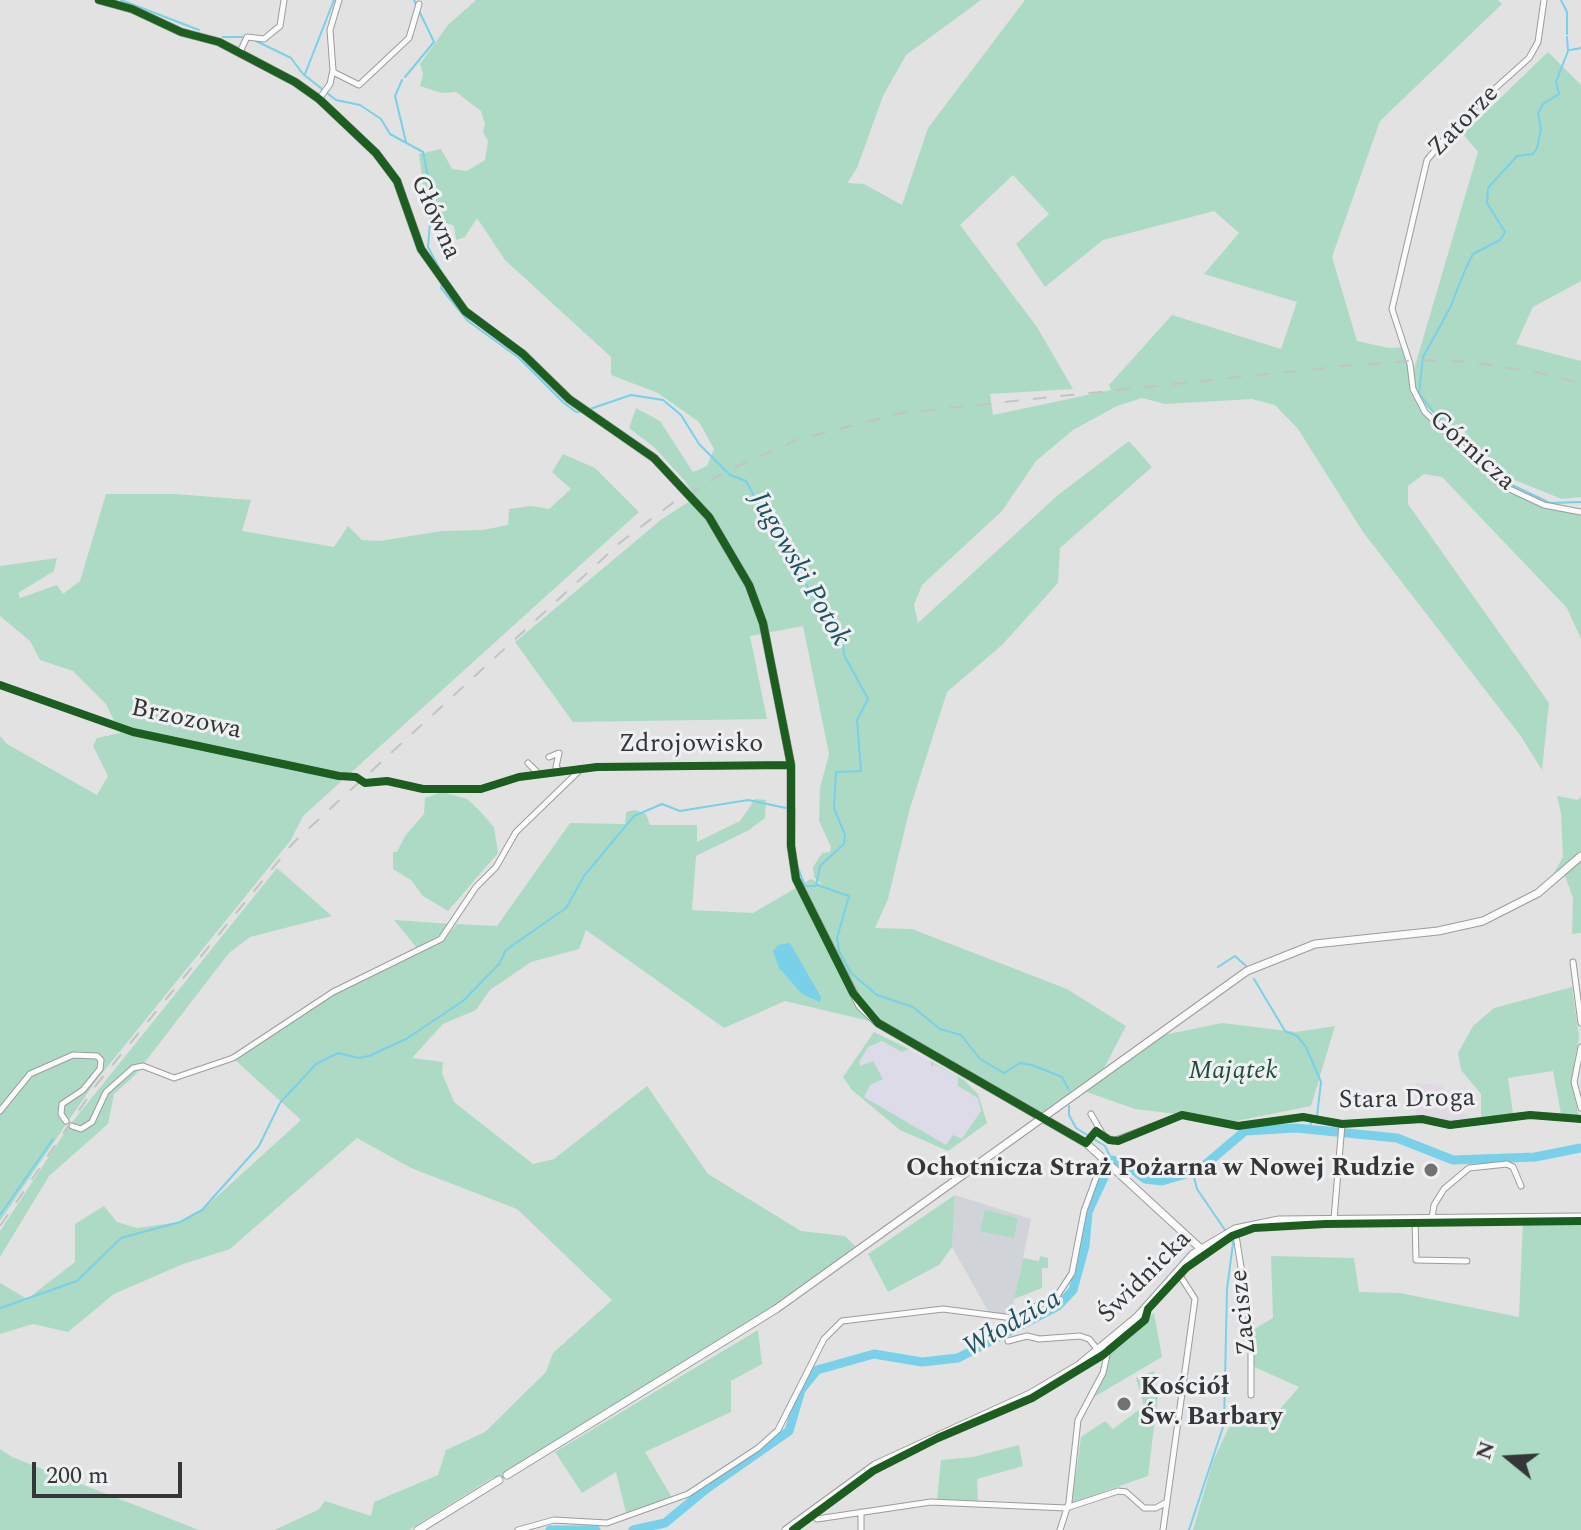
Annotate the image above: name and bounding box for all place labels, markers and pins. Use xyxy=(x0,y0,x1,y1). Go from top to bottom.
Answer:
place label: Ochotnicza Straż Pożarna w Nowej Rudzie xyxy=(906,1154,1415,1186)
marker: Ochotnicza Straż Pożarna w Nowej Rudzie xyxy=(1422,1161,1440,1179)
place label: Kościół Św. Barbary xyxy=(1140,1373,1282,1434)
marker: Kościół Św. Barbary xyxy=(1115,1395,1133,1413)

